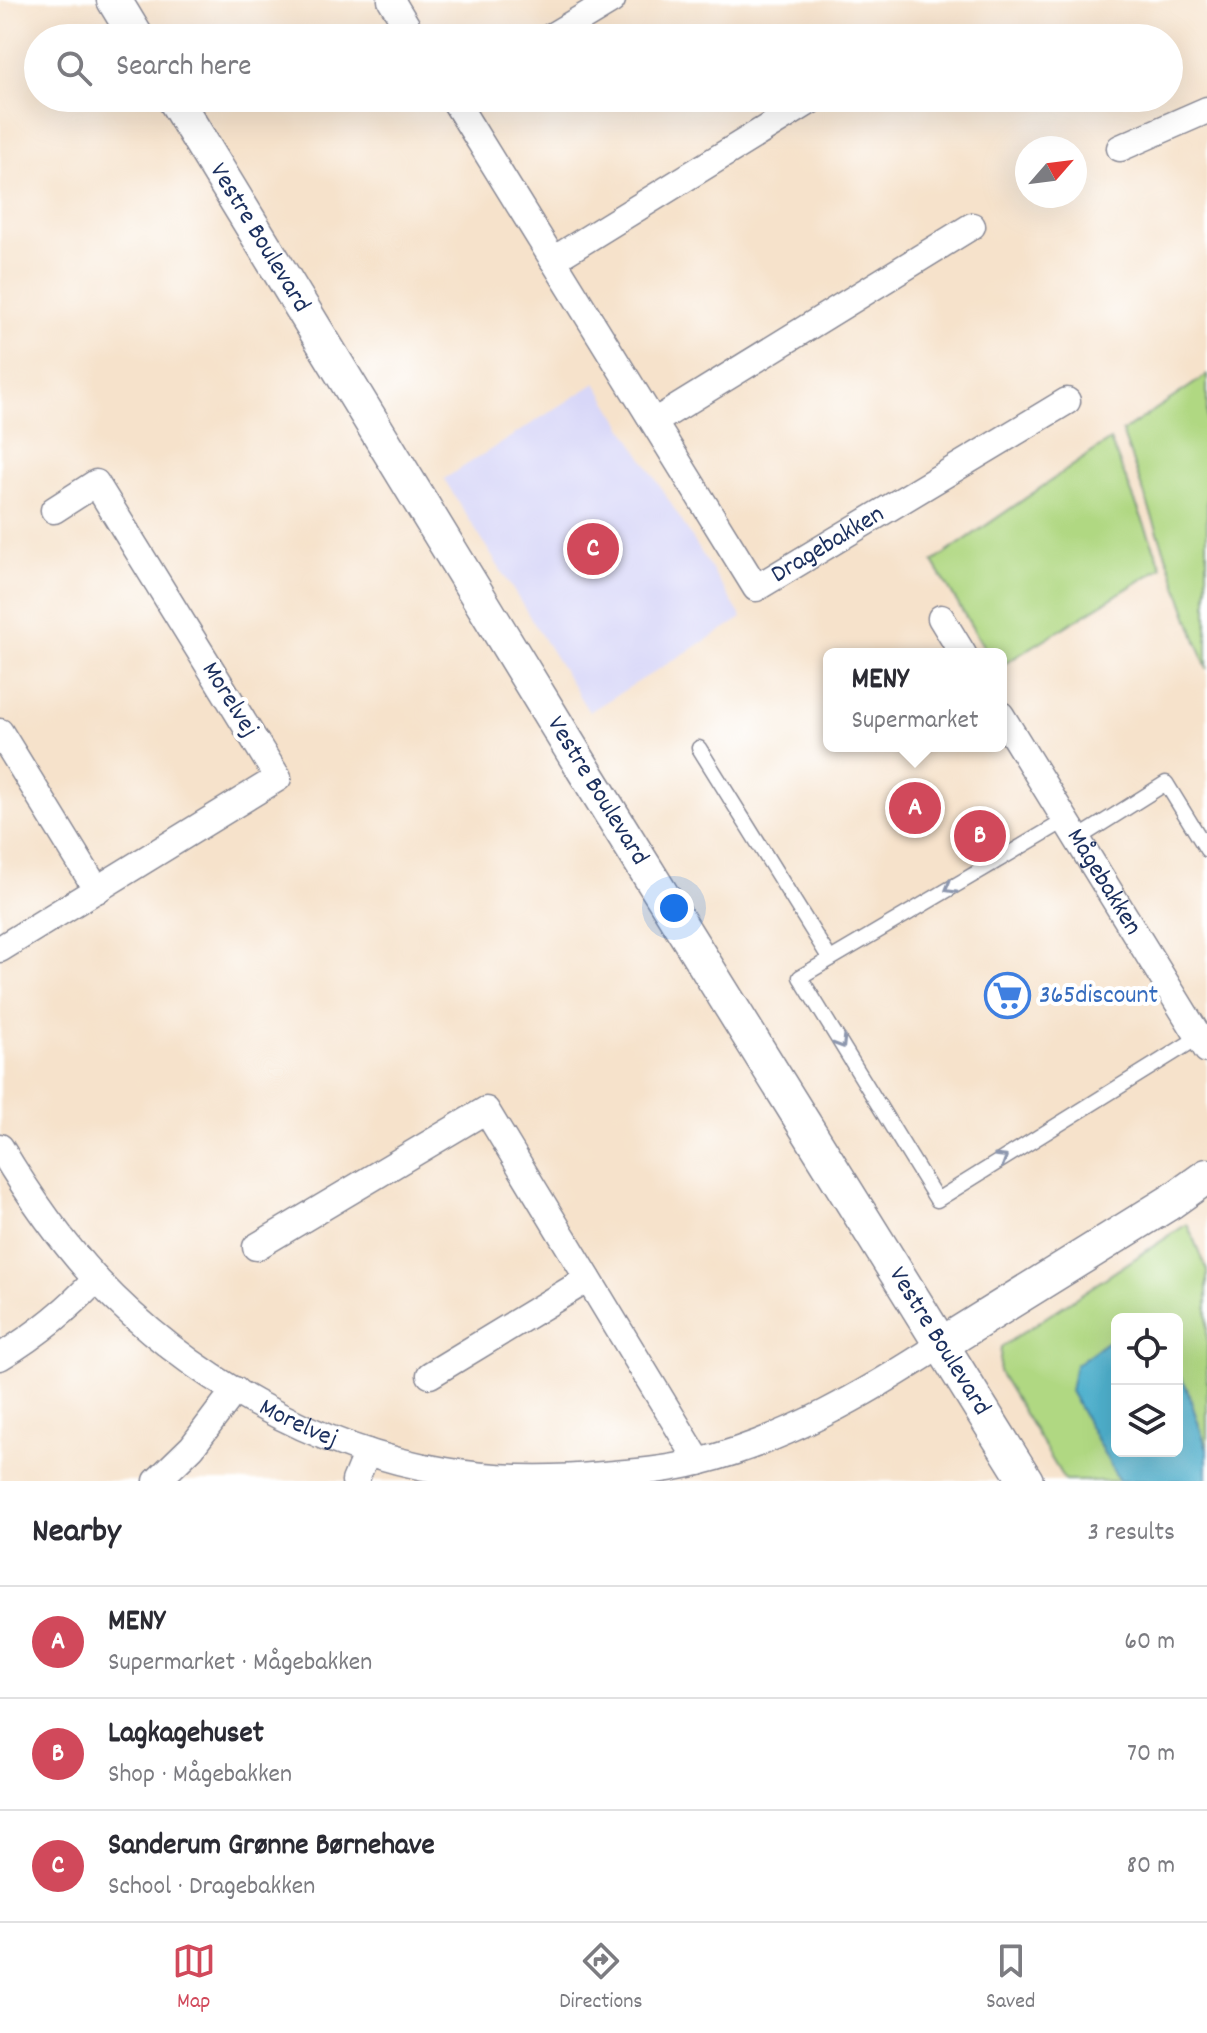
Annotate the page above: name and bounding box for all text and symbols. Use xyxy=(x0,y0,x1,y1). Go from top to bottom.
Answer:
search box xyxy=(24,24,1183,112)
icon: search xyxy=(52,46,96,90)
text: Search here xyxy=(116,47,252,90)
north arrow xyxy=(1015,136,1087,208)
street label: Vestre Boulevard xyxy=(200,156,319,320)
street label: Dragebakken xyxy=(764,496,892,593)
pin: C xyxy=(567,519,619,579)
popup xyxy=(823,648,1007,752)
street label: Morelvej xyxy=(191,655,267,745)
text: MENY xyxy=(851,660,908,703)
text: Supermarket xyxy=(851,703,979,740)
street label: Vestre Boulevard xyxy=(537,709,657,873)
pin: A xyxy=(889,778,941,838)
pin: B xyxy=(954,806,1006,866)
street label: Mågebakken xyxy=(1057,821,1151,942)
one-way arrow xyxy=(945,878,959,894)
your location xyxy=(654,888,694,928)
supermarket icon: 365discount xyxy=(984,972,1032,1020)
place label: 365discount xyxy=(1039,978,1158,1015)
one-way arrow xyxy=(831,1034,847,1049)
one-way arrow xyxy=(993,1154,1008,1169)
street label: Vestre Boulevard xyxy=(879,1260,1000,1423)
map controls xyxy=(1111,1313,1183,1457)
button: locate xyxy=(1111,1313,1183,1385)
button: layers xyxy=(1111,1385,1183,1457)
street label: Morelvej xyxy=(252,1390,343,1458)
text: Nearby xyxy=(32,1509,121,1558)
text: 3 results xyxy=(1088,1515,1175,1552)
text: MENY xyxy=(108,1602,165,1645)
text: A xyxy=(51,1624,65,1661)
text: 60 m xyxy=(1124,1624,1175,1661)
text: Supermarket · Mågebakken xyxy=(108,1645,372,1682)
text: Lagkagehuset xyxy=(108,1714,264,1757)
text: B xyxy=(52,1736,64,1773)
text: 70 m xyxy=(1127,1736,1175,1773)
text: Shop · Mågebakken xyxy=(108,1757,292,1794)
text: Sanderum Grønne Børnehave xyxy=(108,1826,435,1869)
text: C xyxy=(52,1848,64,1885)
text: 80 m xyxy=(1127,1848,1175,1885)
text: School · Dragebakken xyxy=(108,1869,315,1906)
tab: Map xyxy=(172,1939,216,2018)
tab: Directions xyxy=(559,1939,643,2018)
tab: Saved xyxy=(986,1939,1035,2018)

